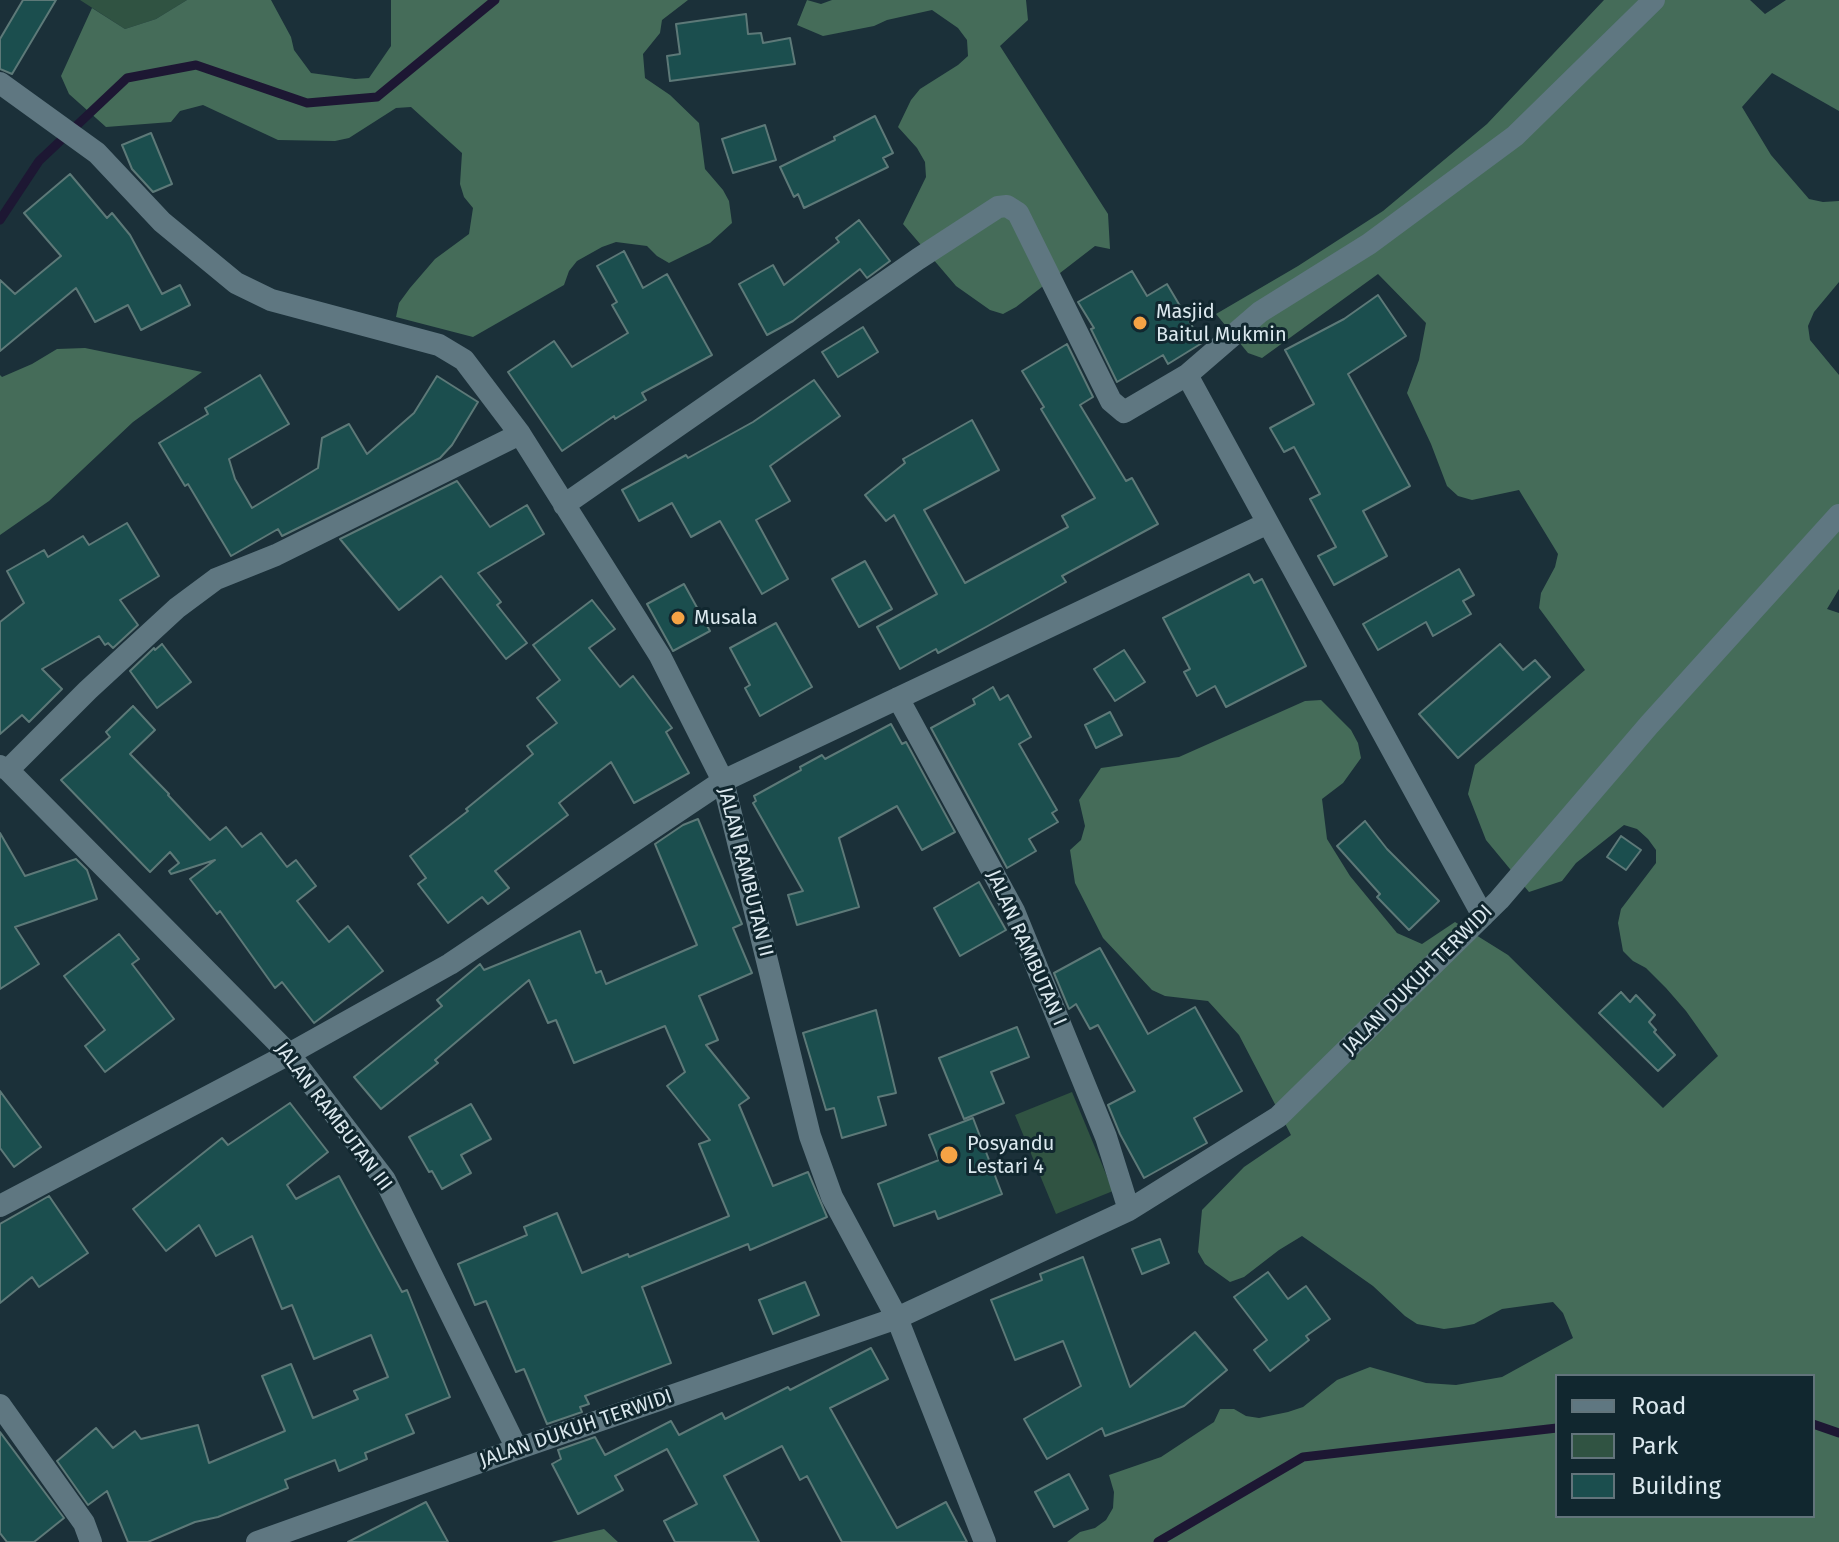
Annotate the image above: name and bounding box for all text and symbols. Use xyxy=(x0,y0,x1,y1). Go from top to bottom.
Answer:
place label: Masjid Baitul Mukmin xyxy=(1156,300,1287,347)
marker: Masjid Baitul Mukmin xyxy=(1131,314,1149,332)
place label: Musala xyxy=(694,606,758,630)
marker: Musala xyxy=(669,609,687,627)
street label: JALAN RAMBUTAN II xyxy=(712,785,778,959)
street label: JALAN RAMBUTAN I xyxy=(981,866,1071,1030)
street label: JALAN DUKUH TERWIDI xyxy=(1338,900,1498,1060)
street label: JALAN RAMBUTAN III xyxy=(269,1038,397,1196)
place label: Posyandu Lestari 4 xyxy=(967,1132,1054,1179)
marker: Posyandu Lestari 4 xyxy=(938,1144,960,1166)
legend xyxy=(1555,1374,1815,1518)
street label: JALAN DUKUH TERWIDI xyxy=(477,1385,675,1473)
text: Road xyxy=(1631,1392,1686,1420)
text: Park xyxy=(1631,1432,1678,1460)
text: Building xyxy=(1631,1472,1721,1500)

